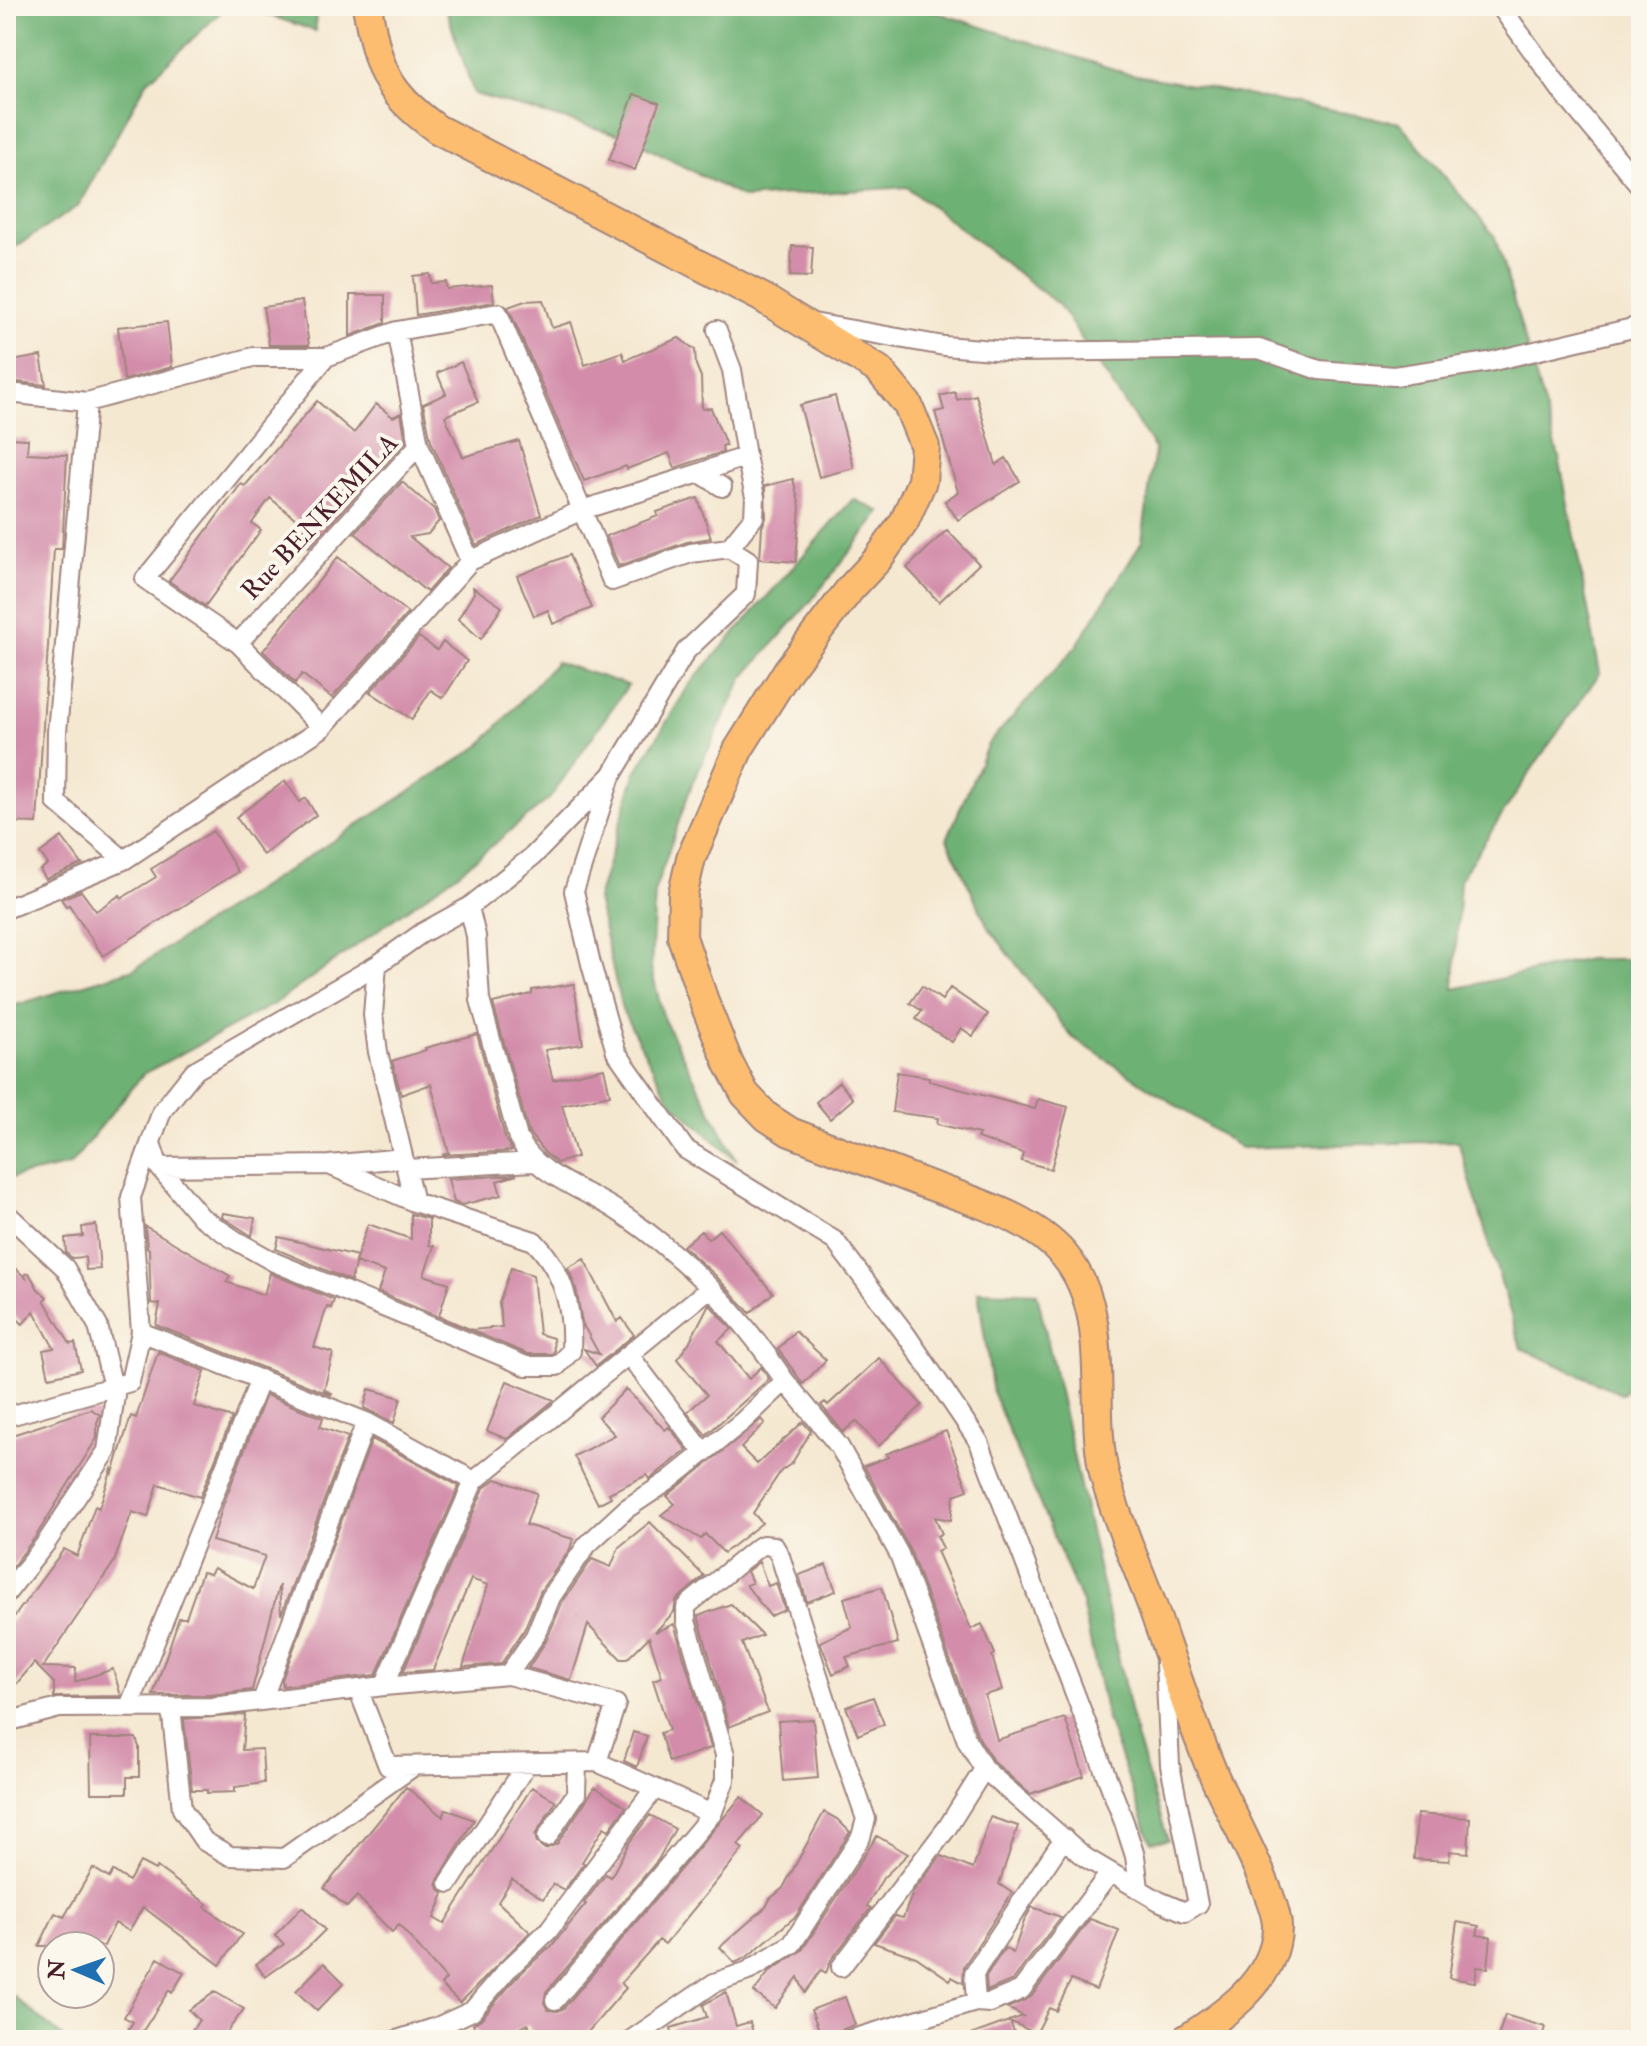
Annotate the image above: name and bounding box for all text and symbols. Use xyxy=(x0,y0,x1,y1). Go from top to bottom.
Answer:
street label: Rue BENKEMILA xyxy=(235,427,405,607)
north arrow xyxy=(36,1930,116,2010)
text: N xyxy=(43,1959,71,1981)

